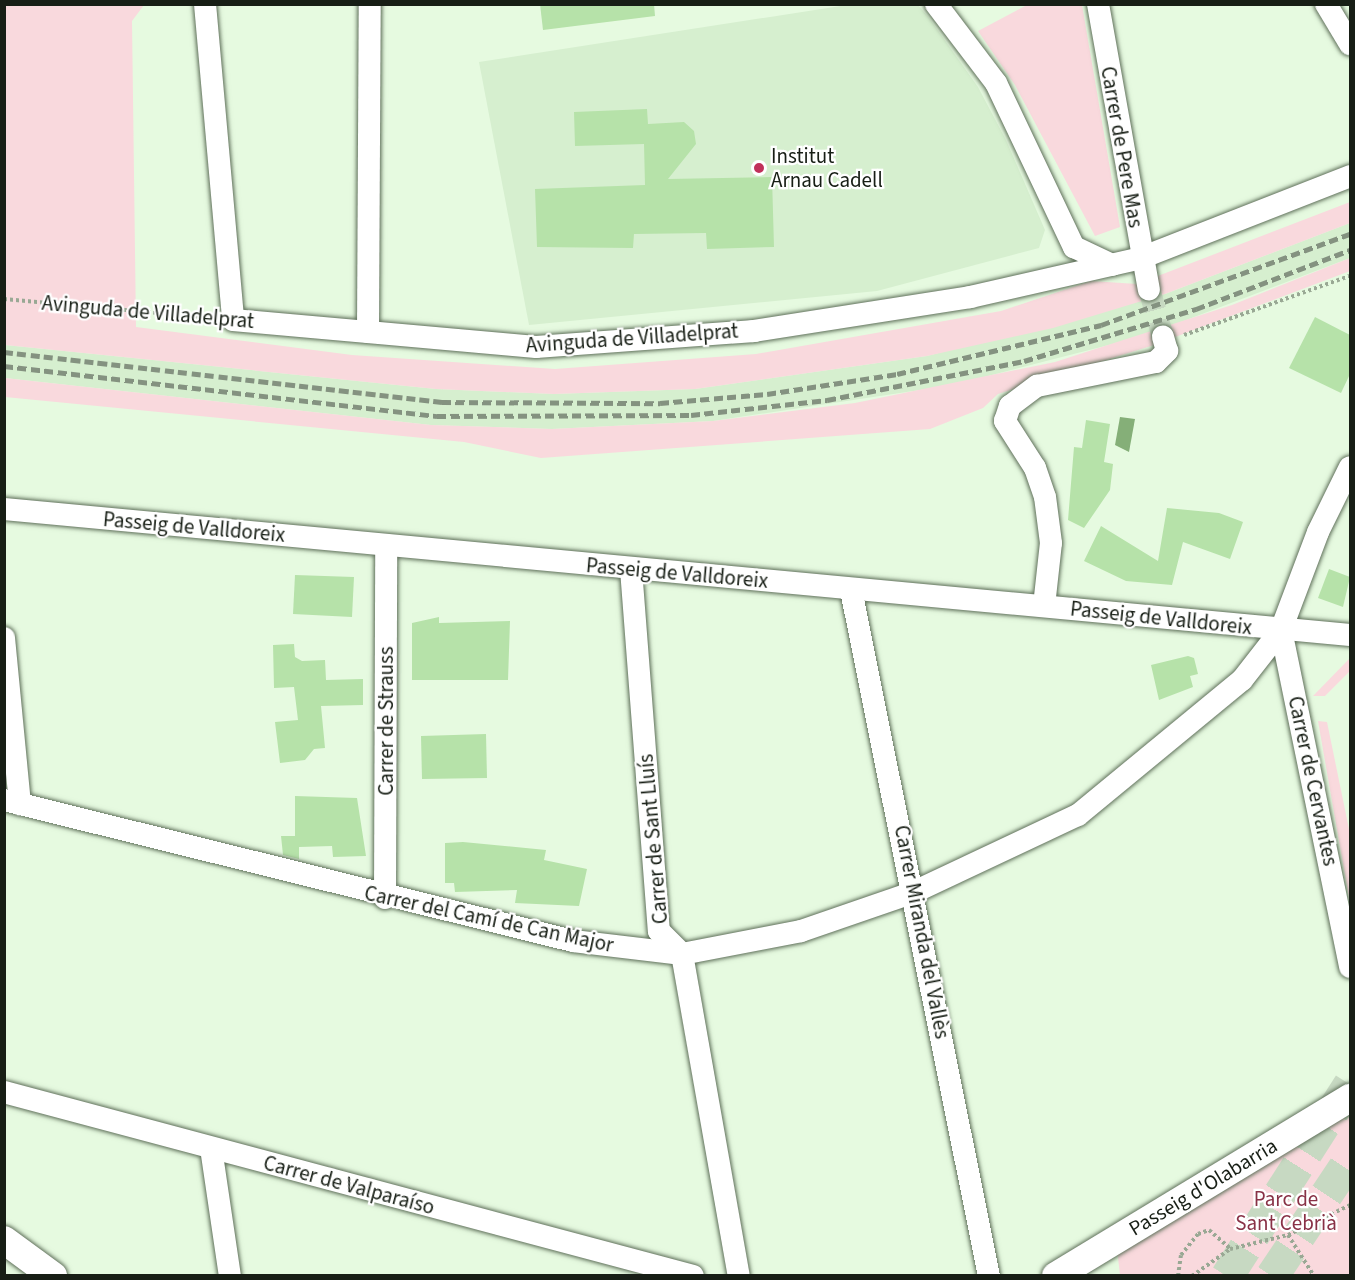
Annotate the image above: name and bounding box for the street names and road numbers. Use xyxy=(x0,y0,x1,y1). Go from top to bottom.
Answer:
street label: Carrer de Pere Mas xyxy=(1095,64,1149,230)
street label: Avinguda de Villadelprat xyxy=(41,290,255,334)
street label: Avinguda de Villadelprat xyxy=(525,318,739,358)
street label: Passeig de Valldoreix xyxy=(102,506,286,548)
street label: Passeig de Valldoreix xyxy=(585,552,769,594)
street label: Passeig de Valldoreix xyxy=(1069,596,1253,640)
street label: Carrer de Strauss xyxy=(373,646,399,796)
street label: Carrer de Cervantes xyxy=(1283,694,1343,868)
street label: Carrer de Sant Lluís xyxy=(633,753,673,925)
street label: Carrer Miranda del Vallès xyxy=(889,823,955,1041)
street label: Carrer del Camí de Can Major xyxy=(362,880,616,958)
street label: Passeig d'Olabarria xyxy=(1124,1133,1282,1241)
street label: Carrer de Valparaíso xyxy=(261,1150,437,1220)

